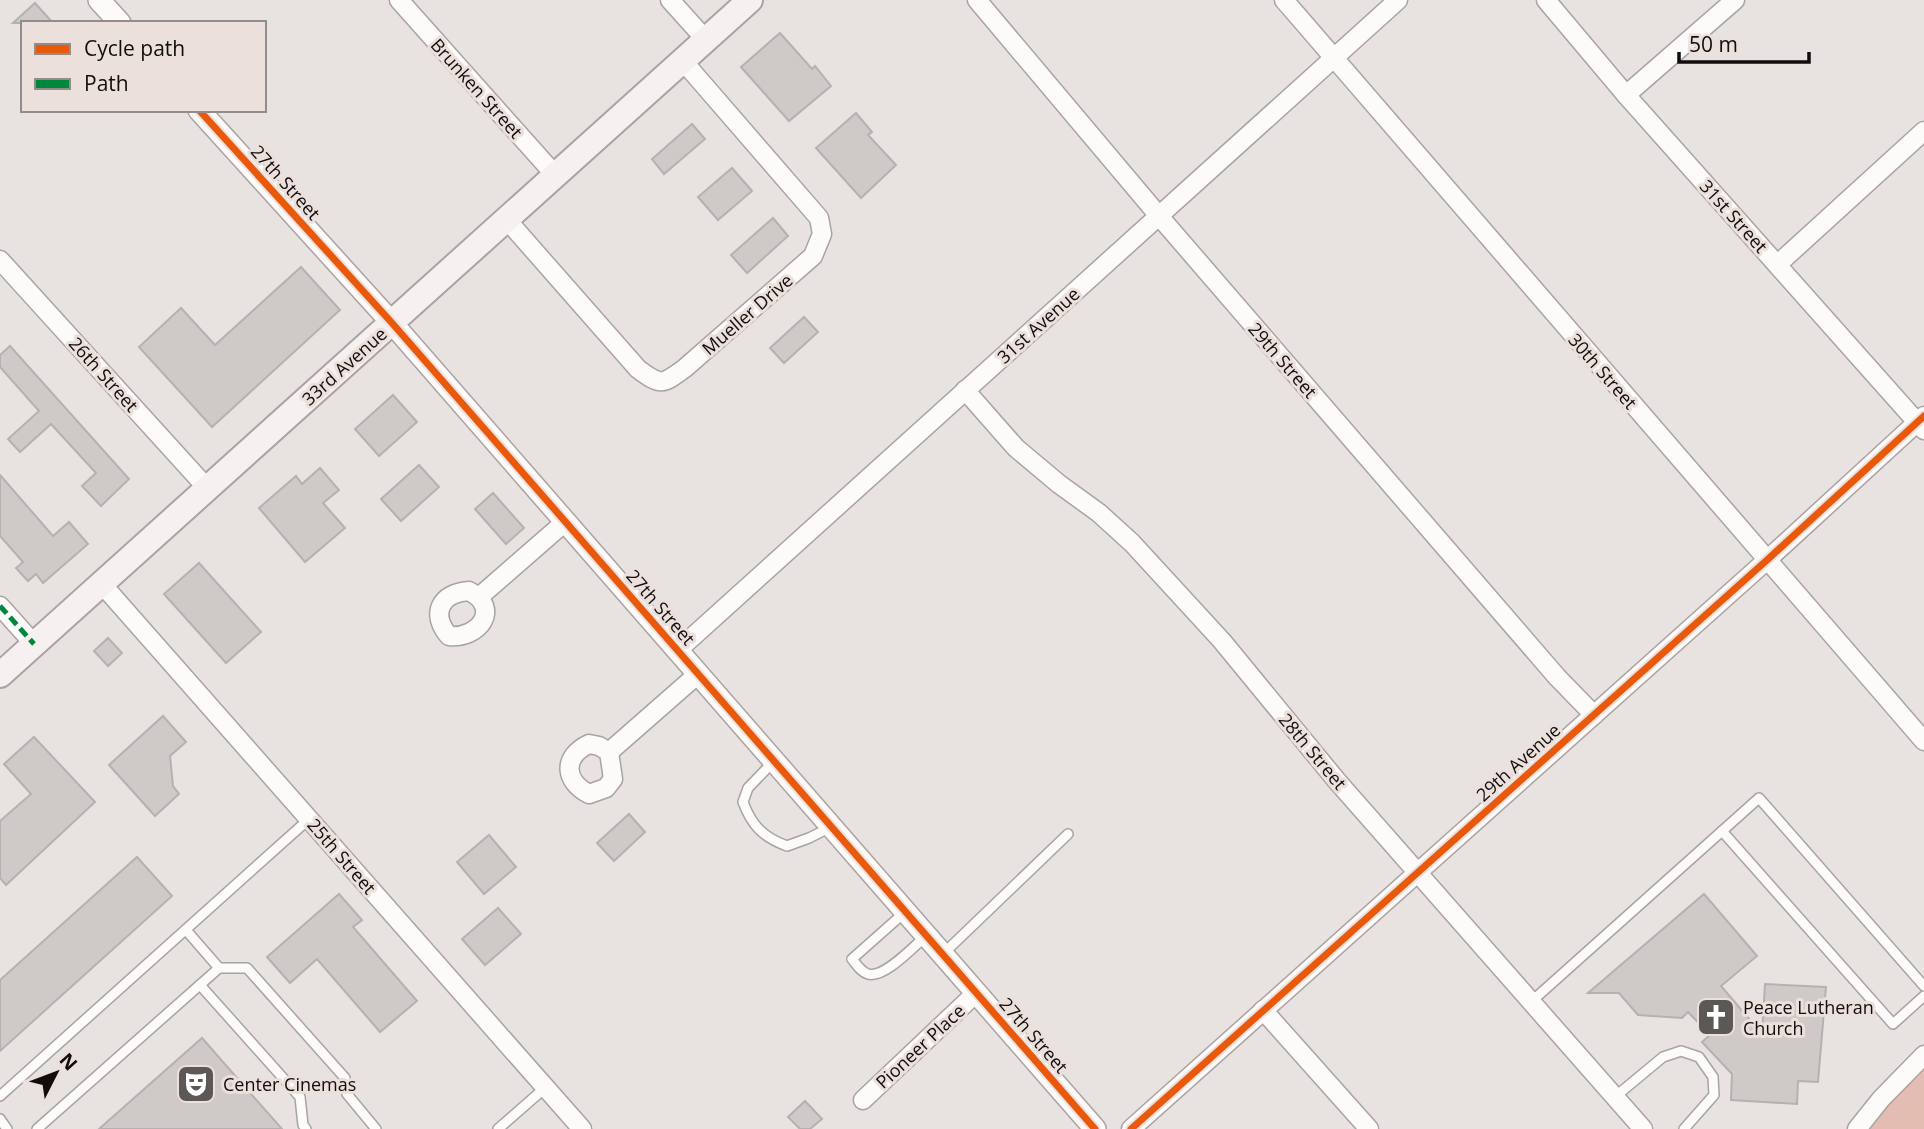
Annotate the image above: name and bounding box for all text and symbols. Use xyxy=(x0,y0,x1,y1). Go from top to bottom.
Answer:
legend xyxy=(21,21,266,112)
scale bar xyxy=(1679,21,1808,65)
text: 50 m xyxy=(1689,30,1738,58)
street label: Brunken Street xyxy=(426,33,528,143)
text: Cycle path xyxy=(84,34,185,62)
text: Path xyxy=(84,69,129,97)
street label: 27th Street xyxy=(246,139,326,225)
street label: 31st Street xyxy=(1695,174,1773,258)
street label: Mueller Drive xyxy=(697,268,797,360)
street label: 31st Avenue xyxy=(992,282,1084,368)
street label: 29th Street xyxy=(1243,317,1323,403)
street label: 33rd Avenue xyxy=(296,322,392,410)
street label: 30th Street xyxy=(1563,328,1643,414)
street label: 26th Street xyxy=(64,331,144,417)
street label: 27th Street xyxy=(621,564,701,650)
street label: 28th Street xyxy=(1274,708,1352,794)
street label: 29th Avenue xyxy=(1471,718,1565,806)
street label: 25th Street xyxy=(302,813,382,899)
street label: 27th Street xyxy=(994,992,1074,1078)
place label: Peace Lutheran Church xyxy=(1743,995,1874,1040)
church icon: Peace Lutheran Church xyxy=(1695,996,1737,1038)
street label: Pioneer Place xyxy=(870,998,970,1094)
north arrow xyxy=(21,1038,91,1108)
text: N xyxy=(54,1047,83,1076)
theatre icon: Center Cinemas xyxy=(175,1063,217,1105)
place label: Center Cinemas xyxy=(223,1072,356,1096)

